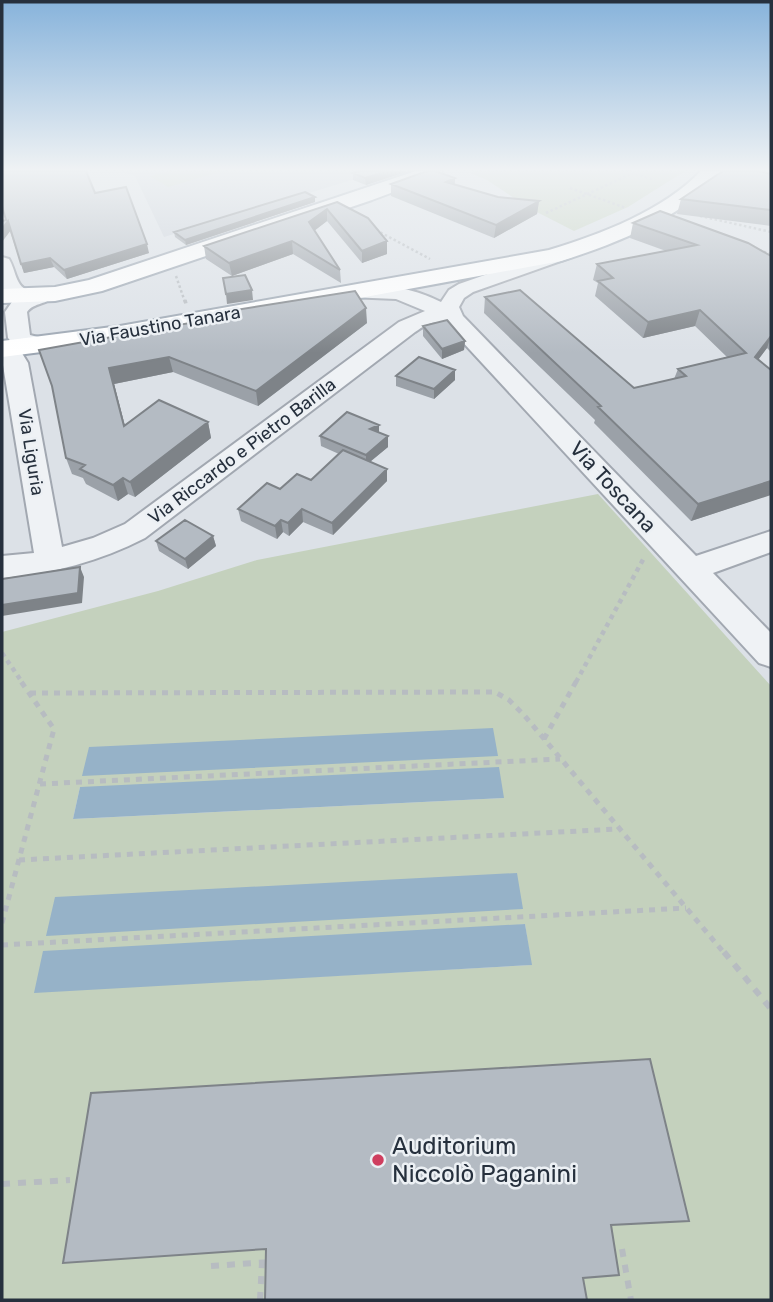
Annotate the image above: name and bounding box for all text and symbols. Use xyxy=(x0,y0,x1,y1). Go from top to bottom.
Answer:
street label: Via Faustino Tanara xyxy=(78,301,242,351)
street label: Via Riccardo e Pietro Barilla xyxy=(144,373,340,529)
street label: Via Liguria xyxy=(13,407,49,497)
street label: Via Toscana xyxy=(565,436,662,537)
place label: Auditorium Niccolò Paganini xyxy=(392,1132,577,1188)
marker: Auditorium Niccolò Paganini xyxy=(370,1152,386,1168)

